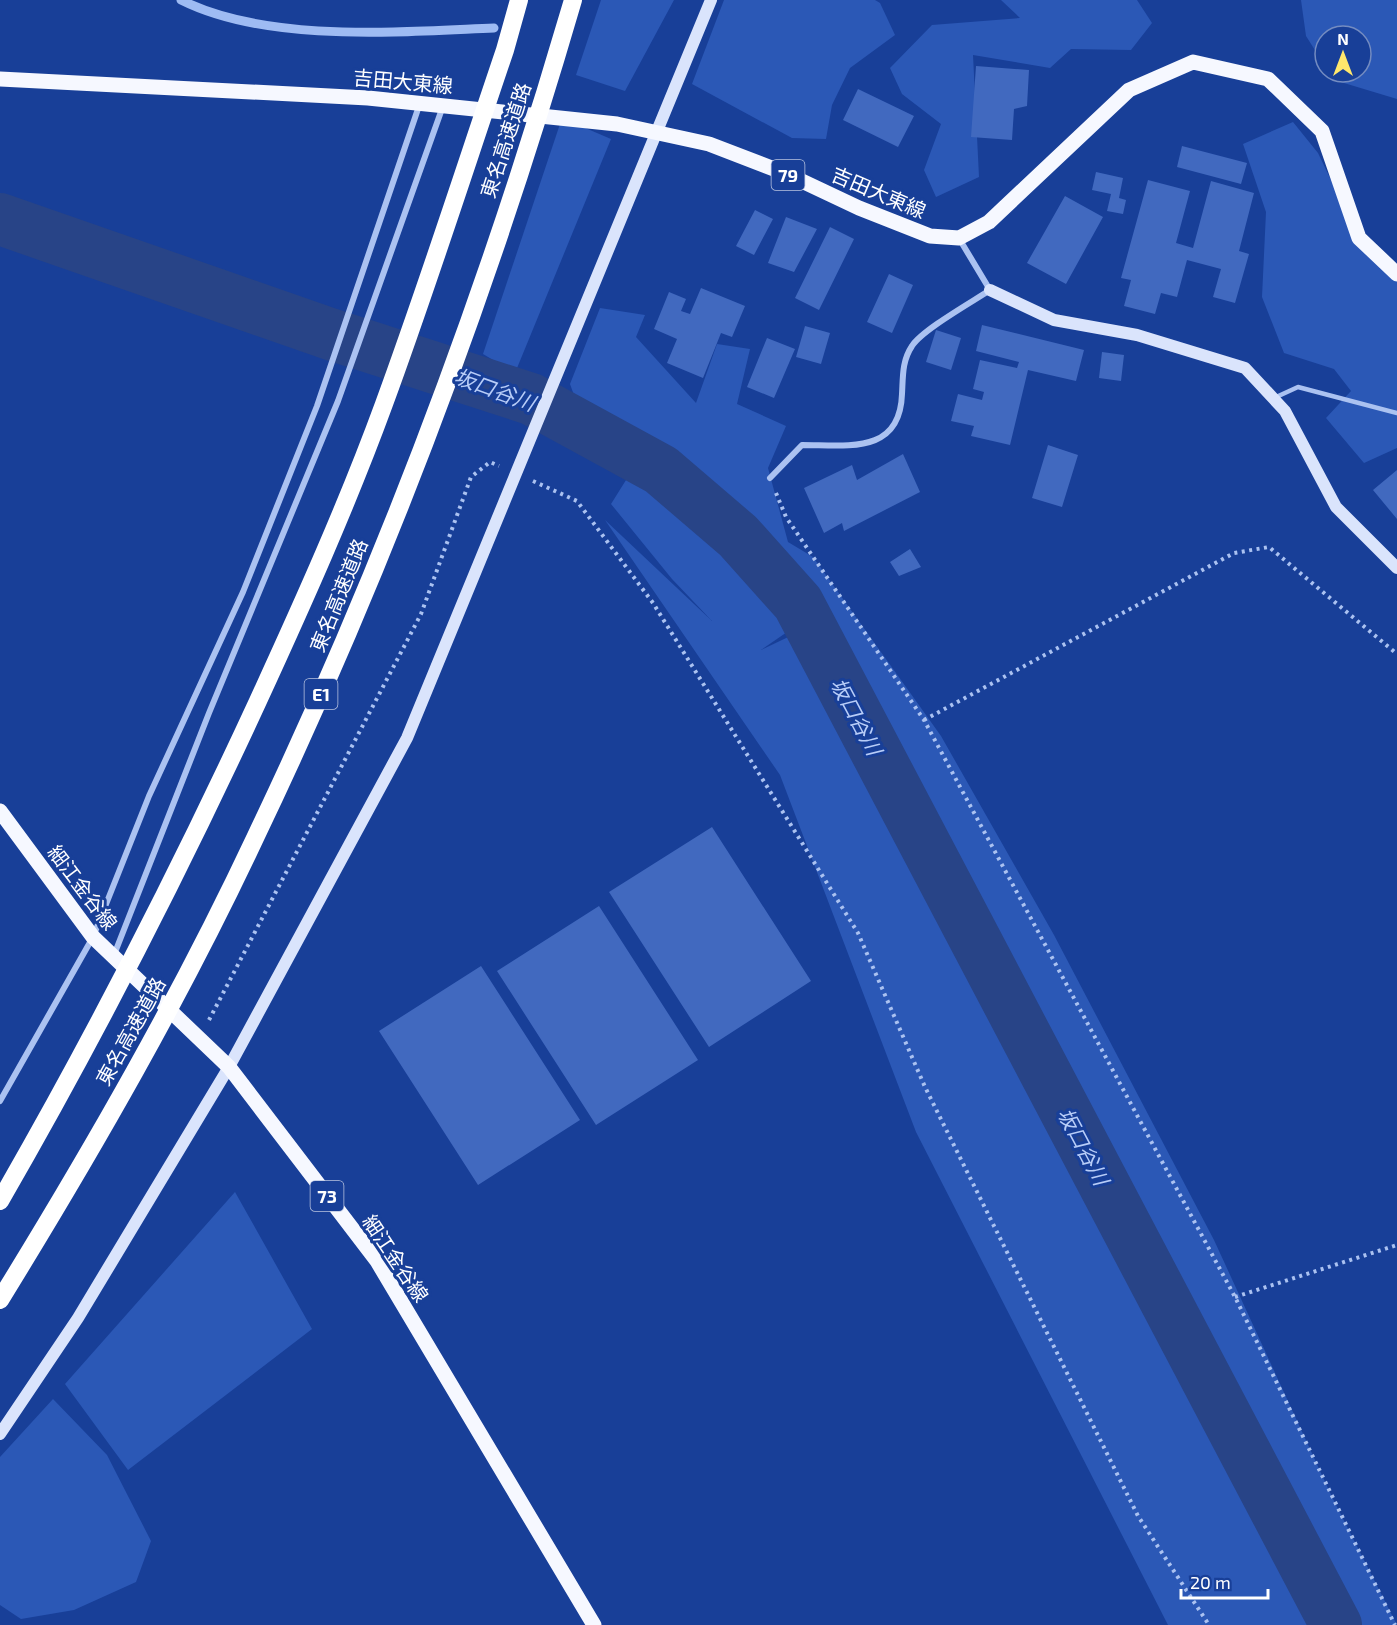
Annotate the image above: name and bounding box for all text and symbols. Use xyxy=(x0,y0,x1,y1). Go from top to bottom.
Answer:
north arrow xyxy=(1313,24,1373,84)
text: N xyxy=(1337,29,1349,48)
street label: 吉田大東線 xyxy=(352,65,454,97)
street label: 東名高速道路 xyxy=(475,79,535,201)
road number: 79 xyxy=(772,160,804,190)
street label: 吉田大東線 xyxy=(828,161,930,223)
water label: 坂口谷川 xyxy=(451,363,541,416)
street label: 東名高速道路 xyxy=(304,535,372,655)
water label: 坂口谷川 xyxy=(826,673,889,761)
road number: E1 xyxy=(304,679,338,709)
street label: 細江金谷線 xyxy=(43,840,123,934)
street label: 東名高速道路 xyxy=(90,973,170,1089)
water label: 坂口谷川 xyxy=(1053,1103,1116,1191)
road number: 73 xyxy=(310,1181,344,1211)
street label: 細江金谷線 xyxy=(358,1210,434,1306)
scale bar xyxy=(1181,1562,1268,1600)
text: 20 m xyxy=(1190,1571,1231,1593)

